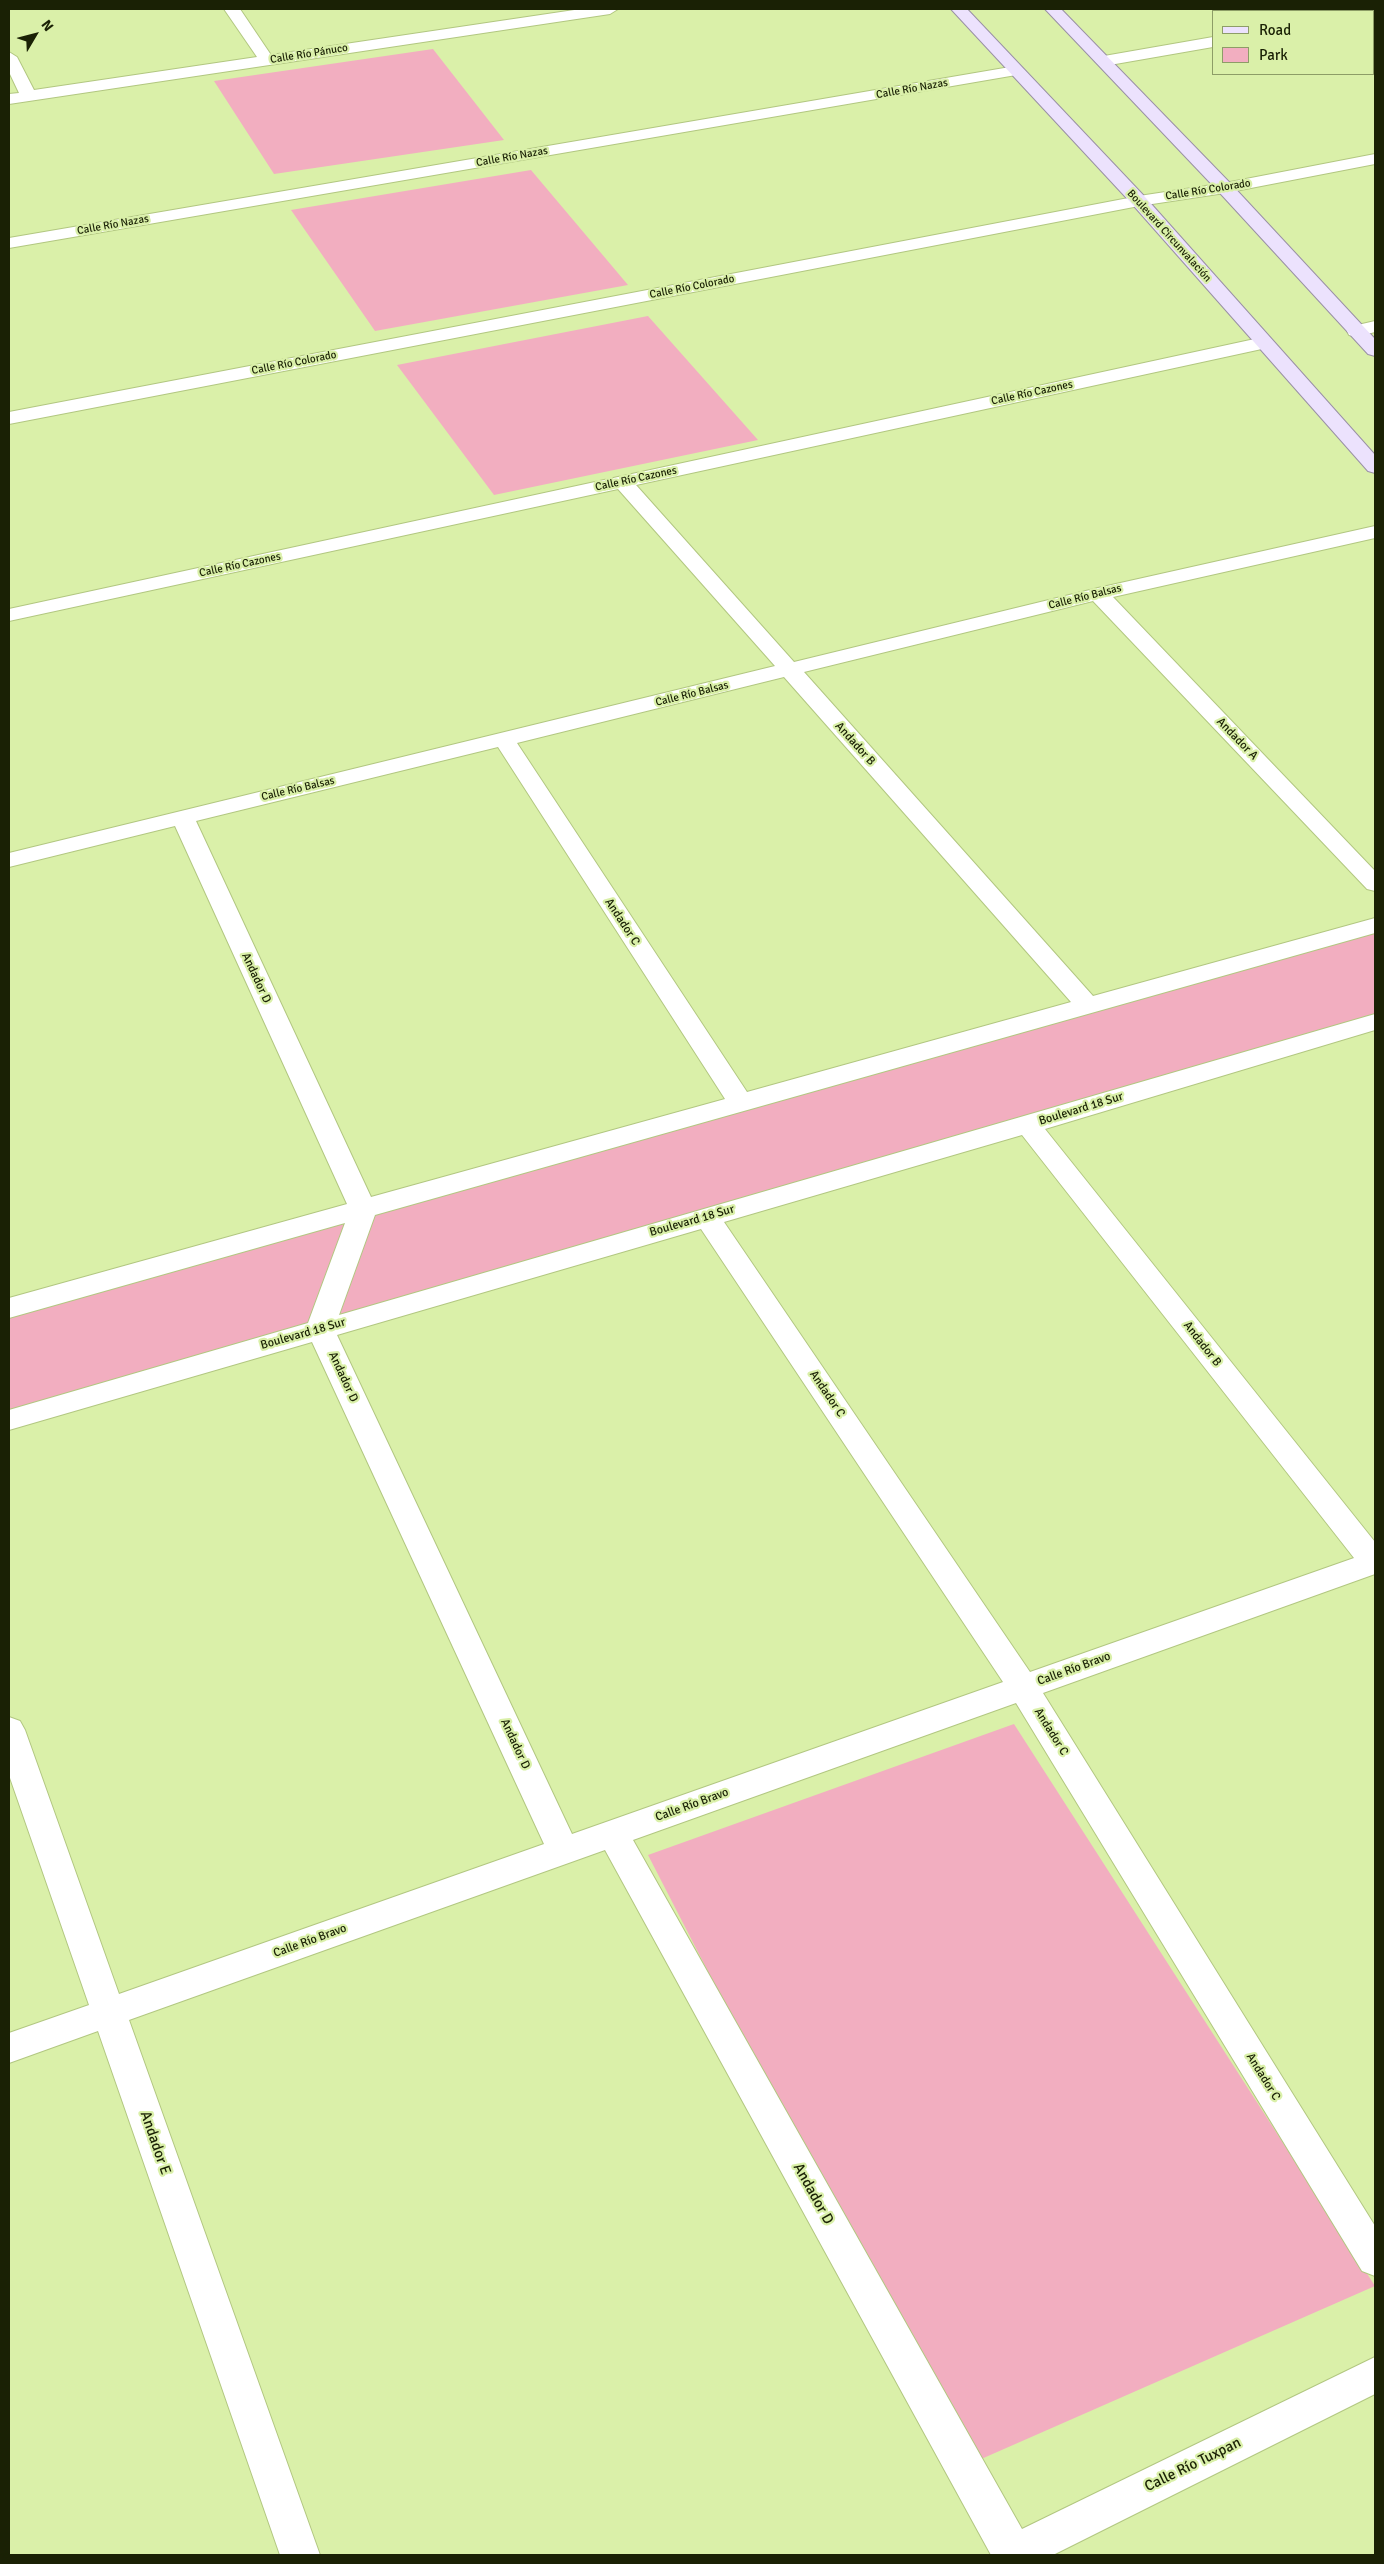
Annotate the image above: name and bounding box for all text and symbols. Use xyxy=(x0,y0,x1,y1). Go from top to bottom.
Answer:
north arrow xyxy=(10,10,60,60)
legend xyxy=(1212,10,1374,75)
text: N xyxy=(38,17,57,35)
text: Road xyxy=(1259,21,1291,39)
street label: Calle Río Pánuco xyxy=(269,41,349,67)
text: Park xyxy=(1259,46,1288,64)
street label: Calle Río Nazas xyxy=(875,76,949,102)
street label: Calle Río Nazas xyxy=(475,144,549,170)
street label: Calle Río Colorado xyxy=(1164,177,1252,203)
street label: Boulevard Circunvalación xyxy=(1124,187,1214,285)
street label: Calle Río Nazas xyxy=(76,212,150,238)
street label: Calle Río Colorado xyxy=(648,272,736,302)
street label: Calle Río Colorado xyxy=(250,348,338,378)
street label: Calle Río Cazones xyxy=(990,378,1074,408)
street label: Calle Río Cazones xyxy=(594,464,678,494)
street label: Calle Río Cazones xyxy=(198,550,282,580)
street label: Calle Río Balsas xyxy=(1047,582,1123,612)
street label: Calle Río Balsas xyxy=(654,679,730,709)
street label: Andador A xyxy=(1213,715,1261,763)
street label: Andador B xyxy=(832,719,878,769)
street label: Calle Río Balsas xyxy=(260,774,336,804)
street label: Andador C xyxy=(601,896,643,948)
street label: Andador D xyxy=(238,951,274,1005)
street label: Boulevard 18 Sur xyxy=(1037,1089,1125,1129)
street label: Boulevard 18 Sur xyxy=(648,1202,736,1240)
street label: Boulevard 18 Sur xyxy=(259,1315,347,1353)
street label: Andador B xyxy=(1180,1319,1224,1369)
street label: Andador D xyxy=(325,1350,361,1404)
street label: Andador C xyxy=(806,1368,848,1420)
street label: Calle Río Bravo xyxy=(1035,1649,1113,1689)
street label: Andador C xyxy=(1031,1706,1071,1758)
street label: Andador D xyxy=(497,1717,533,1771)
street label: Calle Río Bravo xyxy=(653,1785,731,1825)
street label: Calle Río Bravo xyxy=(271,1921,349,1961)
street label: Andador C xyxy=(1243,2051,1283,2103)
street label: Andador E xyxy=(136,2109,174,2177)
street label: Andador D xyxy=(789,2160,837,2228)
street label: Calle Río Tuxpan xyxy=(1142,2434,1244,2496)

